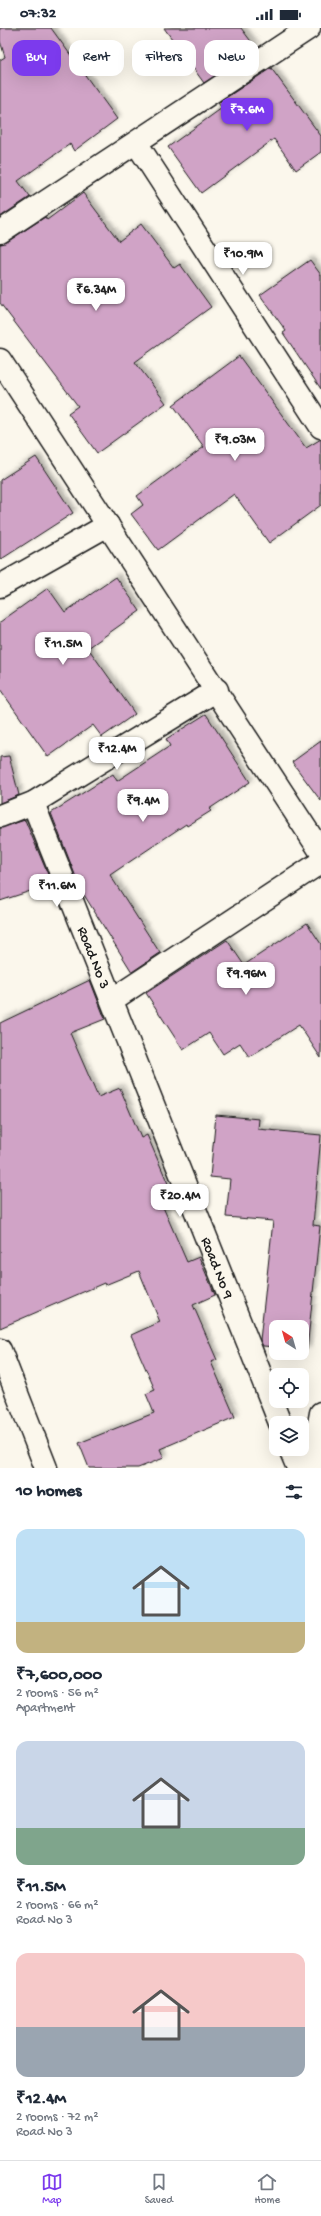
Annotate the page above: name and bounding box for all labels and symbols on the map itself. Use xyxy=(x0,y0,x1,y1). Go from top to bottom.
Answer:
pin: ₹7.6M xyxy=(219,98,275,132)
pin: ₹10.9M xyxy=(210,242,276,276)
pin: ₹6.34M xyxy=(63,278,129,312)
pin: ₹9.03M xyxy=(202,428,268,462)
pin: ₹11.5M xyxy=(30,632,96,666)
pin: ₹12.4M xyxy=(84,737,150,771)
pin: ₹9.4M xyxy=(115,789,171,823)
pin: ₹11.6M xyxy=(24,874,90,908)
street label: Road No 3 xyxy=(72,924,113,992)
pin: ₹9.96M xyxy=(213,962,279,996)
pin: ₹20.4M xyxy=(147,1184,213,1218)
street label: Road No 9 xyxy=(196,1235,237,1302)
north arrow xyxy=(269,1320,309,1360)

